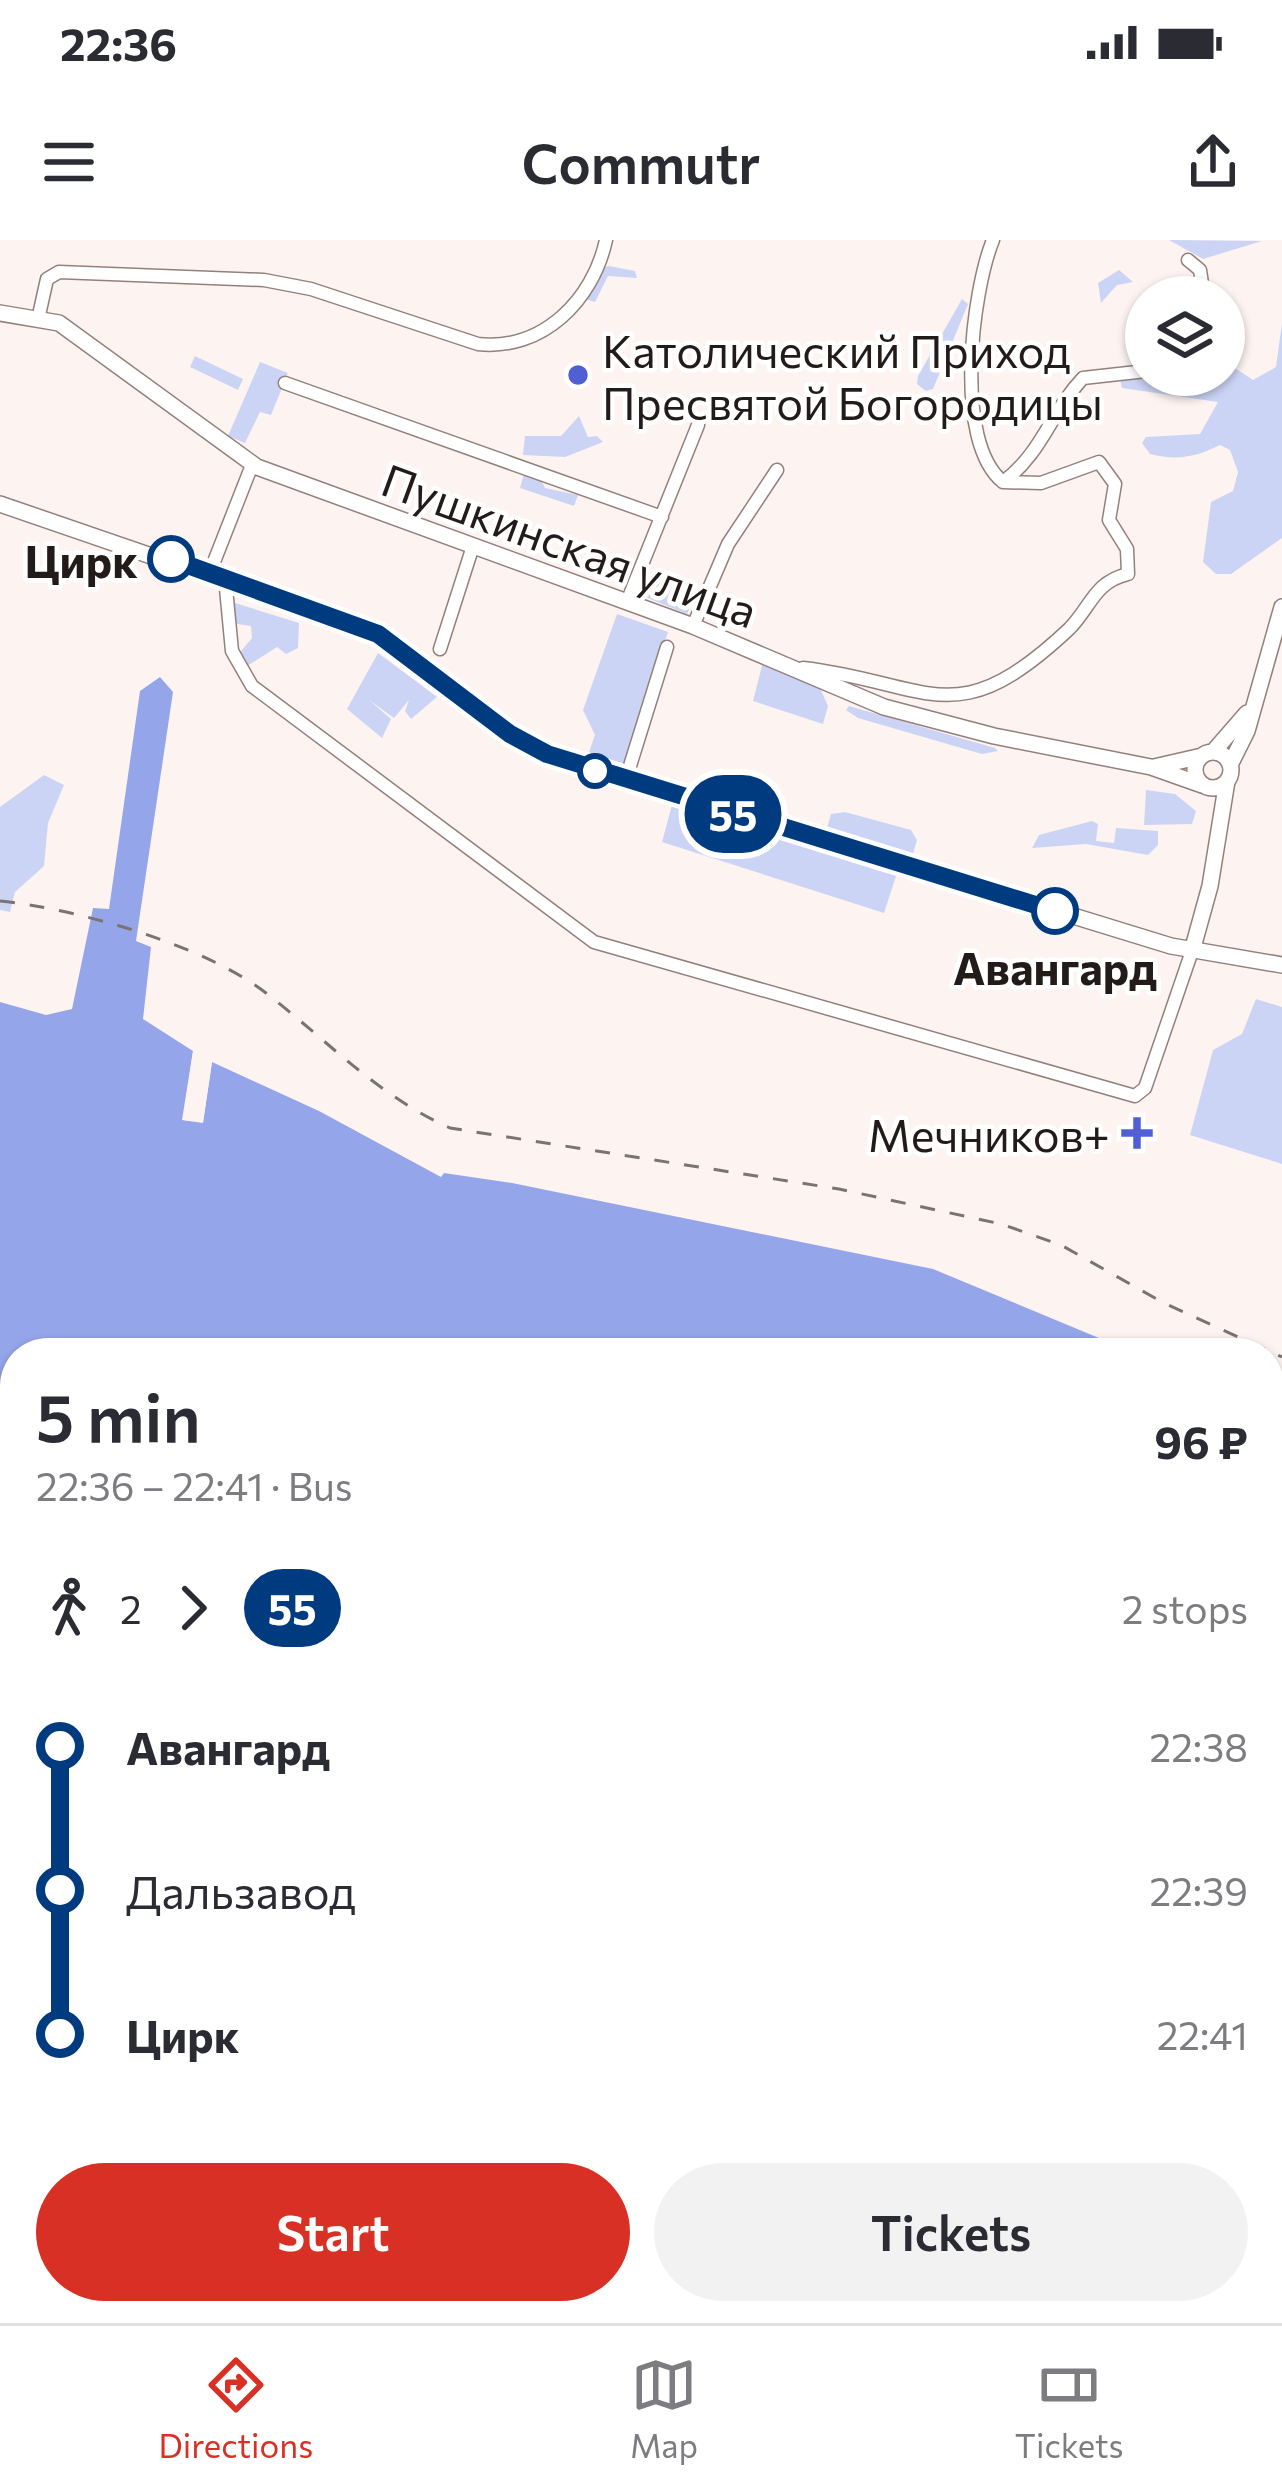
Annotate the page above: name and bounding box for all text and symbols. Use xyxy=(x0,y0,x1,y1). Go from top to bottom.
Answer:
text: 22:36 xyxy=(60,15,177,70)
icon: menu xyxy=(36,129,102,195)
text: Commutr xyxy=(522,129,760,195)
icon: share xyxy=(1180,129,1246,195)
map controls xyxy=(1125,276,1245,396)
button: layers xyxy=(1125,276,1245,396)
place label: Католический Приход Пресвятой Богородицы xyxy=(602,322,1103,429)
marker: Католический Приход Пресвятой Богородицы xyxy=(565,362,591,388)
street label: Пушкинская улица xyxy=(375,451,765,637)
place label: Цирк xyxy=(25,532,138,587)
marker: Цирк xyxy=(149,537,193,581)
unlabelled marker xyxy=(579,755,611,787)
line badge: 55 xyxy=(679,775,787,853)
text: 55 xyxy=(709,788,757,840)
marker: Авангард xyxy=(1033,889,1077,933)
place label: Авангард xyxy=(953,939,1157,994)
place label: Мечников+ xyxy=(868,1106,1110,1161)
marker: Мечников+ xyxy=(1121,1117,1153,1149)
text: 5 min xyxy=(36,1375,200,1456)
text: 96 ₽ xyxy=(1154,1413,1248,1468)
text: 22:36 – 22:41 · Bus xyxy=(36,1461,353,1509)
icon: walk xyxy=(36,1575,102,1641)
icon: forward xyxy=(160,1575,226,1641)
text: 55 xyxy=(268,1582,317,1634)
text: 2 xyxy=(120,1584,142,1632)
text: 2 stops xyxy=(1122,1584,1248,1632)
text: Авангард xyxy=(126,1719,330,1774)
text: 22:38 xyxy=(1150,1722,1248,1770)
text: Дальзавод xyxy=(126,1863,356,1918)
text: 22:39 xyxy=(1150,1866,1248,1914)
text: Цирк xyxy=(126,2007,239,2062)
text: 22:41 xyxy=(1157,2010,1248,2058)
button: Start xyxy=(36,2163,630,2301)
button: Tickets xyxy=(654,2163,1248,2301)
tab: Directions xyxy=(158,2352,313,2465)
tab: Map xyxy=(630,2352,698,2465)
tab: Tickets xyxy=(1015,2352,1124,2465)

